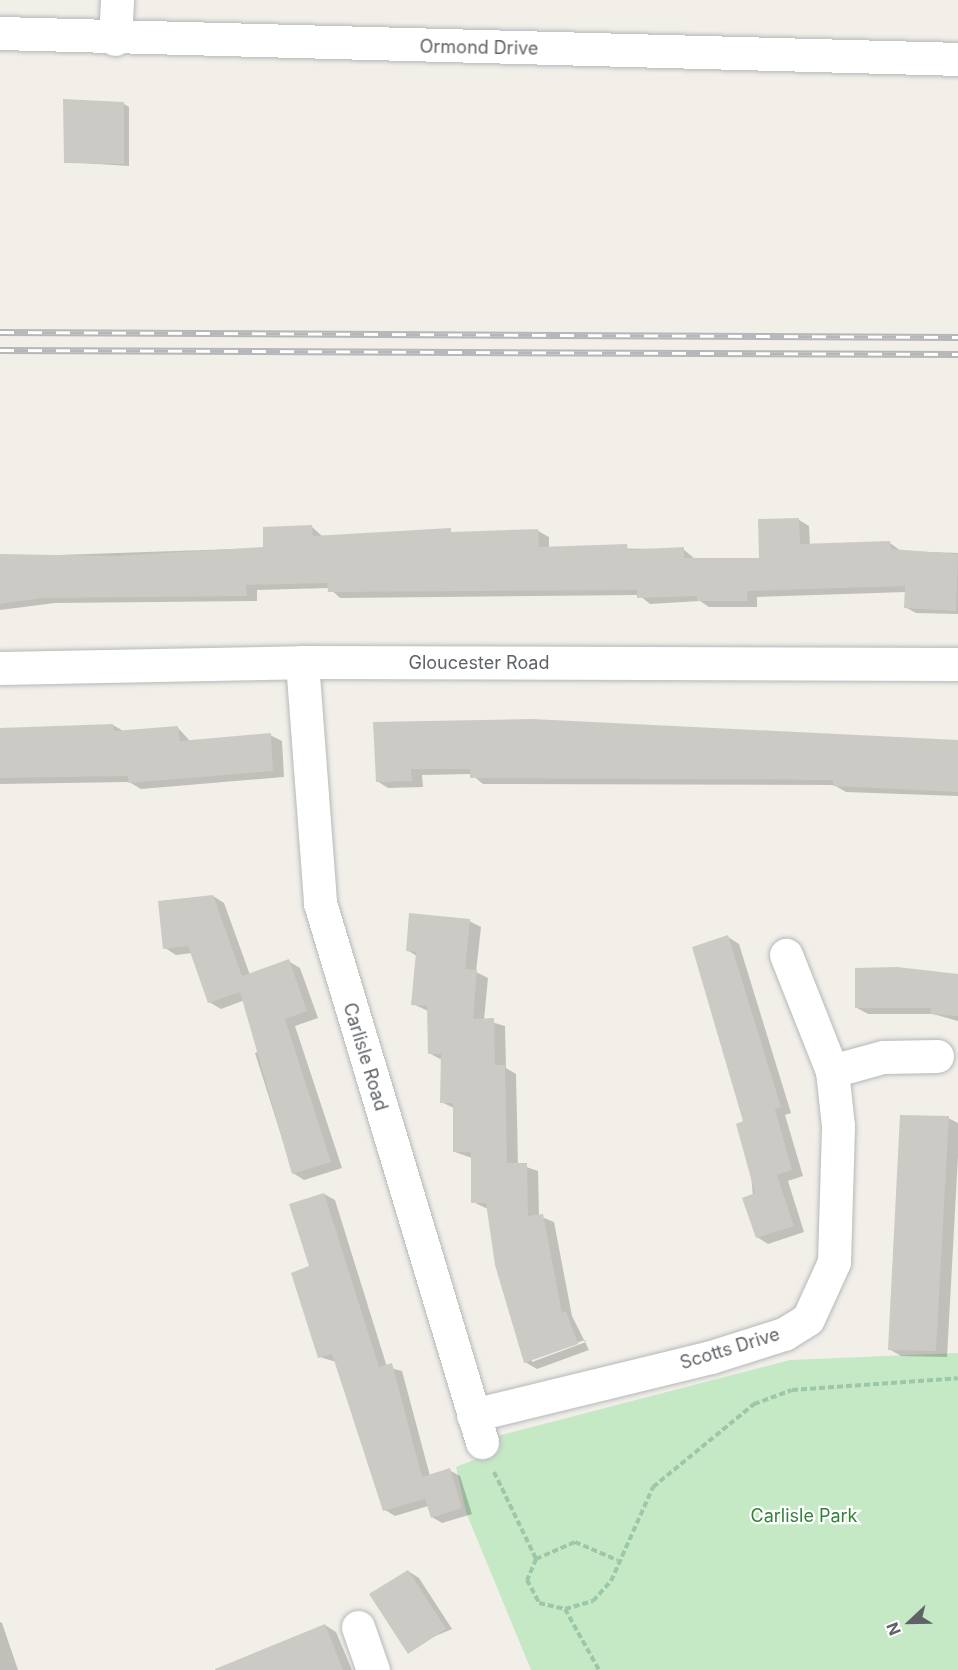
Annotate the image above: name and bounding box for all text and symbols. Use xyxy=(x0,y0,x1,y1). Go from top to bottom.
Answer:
street label: Ormond Drive xyxy=(419,36,539,60)
street label: Gloucester Road xyxy=(409,652,549,674)
street label: Carlisle Road xyxy=(338,1000,392,1114)
street label: Scotts Drive xyxy=(678,1324,782,1374)
park label: Carlisle Park xyxy=(751,1505,857,1527)
north arrow xyxy=(880,1592,940,1652)
text: N xyxy=(882,1619,905,1638)

